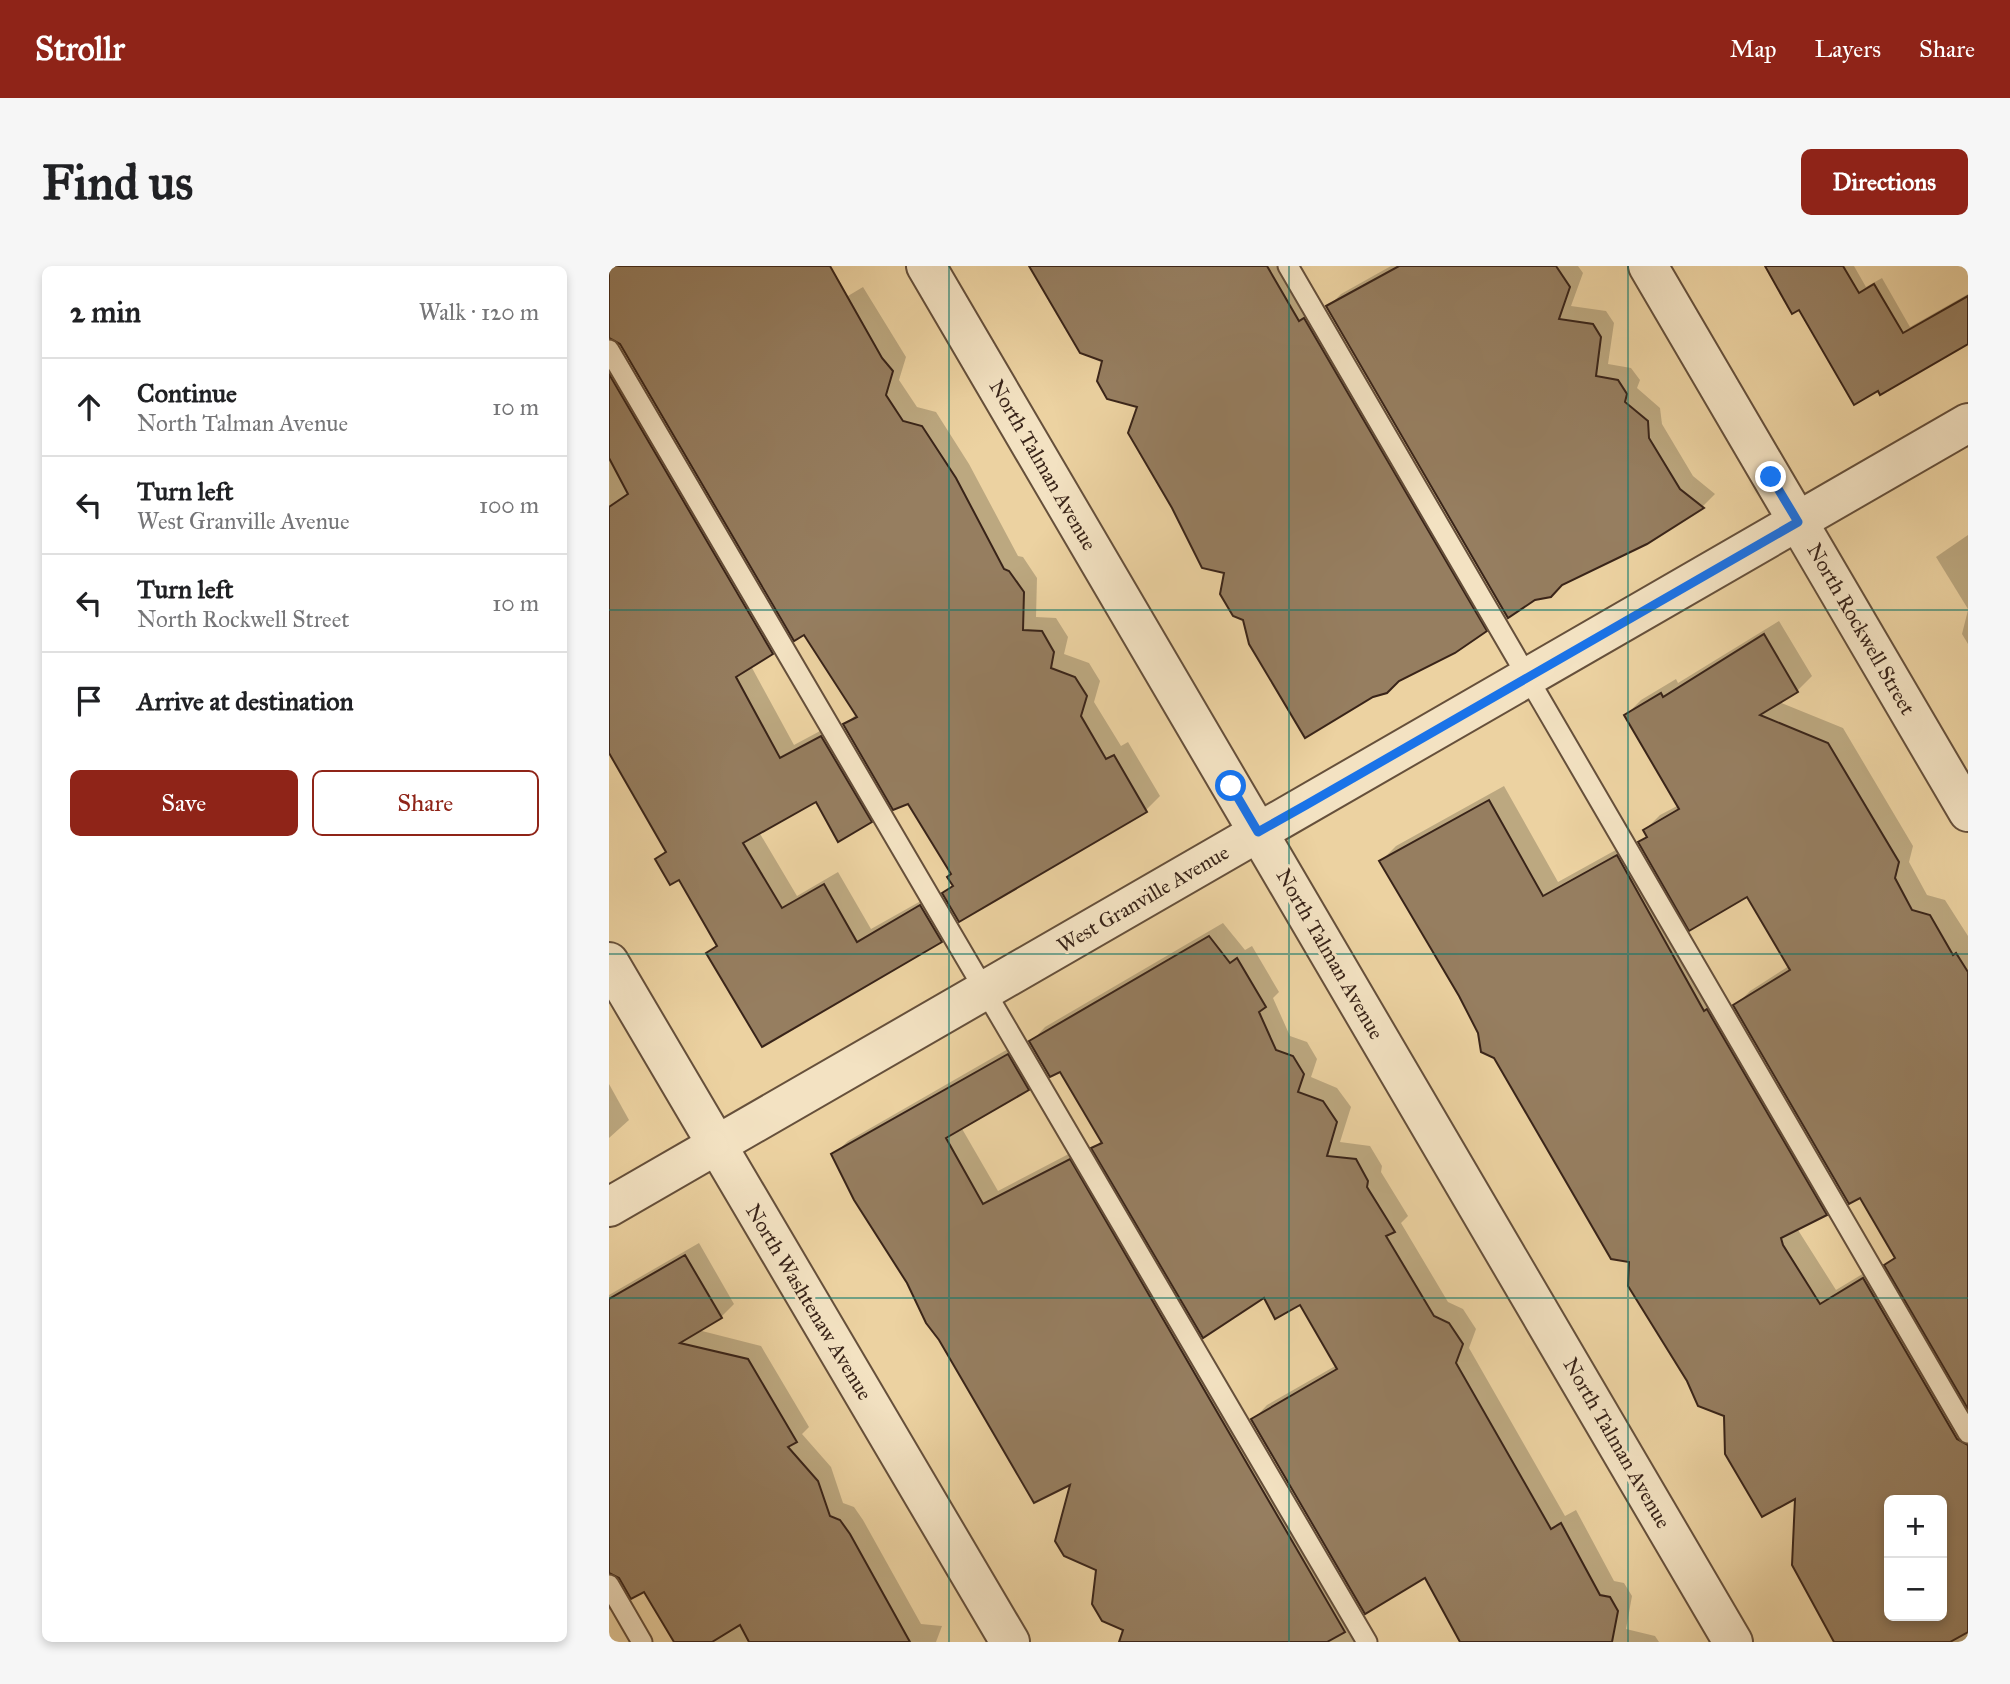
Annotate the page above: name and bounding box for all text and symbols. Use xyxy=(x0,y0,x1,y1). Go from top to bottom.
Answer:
text: Strollr xyxy=(35,29,125,69)
text: Map xyxy=(1730,34,1777,64)
text: Layers xyxy=(1815,34,1881,64)
text: Share xyxy=(1919,34,1975,64)
button: Directions xyxy=(1801,149,1968,215)
text: Find us xyxy=(42,153,193,212)
text: 2 min xyxy=(70,294,141,330)
text: Walk · 120 m xyxy=(419,298,539,326)
street label: North Talman Avenue xyxy=(984,375,1103,555)
text: Continue xyxy=(137,377,237,409)
icon: ahead xyxy=(70,388,108,426)
text: 10 m xyxy=(492,393,539,421)
text: North Talman Avenue xyxy=(137,409,348,437)
route end xyxy=(1755,461,1786,492)
text: Turn left xyxy=(137,475,233,507)
icon: left xyxy=(70,486,108,524)
text: 100 m xyxy=(479,491,539,519)
text: West Granville Avenue xyxy=(137,507,350,535)
street label: North Rockwell Street xyxy=(1801,539,1921,720)
text: Turn left xyxy=(137,573,233,605)
icon: left xyxy=(70,584,108,622)
text: 10 m xyxy=(492,589,539,617)
text: North Rockwell Street xyxy=(137,605,349,633)
icon: arrive xyxy=(70,682,108,720)
text: Arrive at destination xyxy=(137,685,354,717)
button: Save xyxy=(70,770,298,836)
button: Share xyxy=(312,770,539,836)
route start xyxy=(1215,770,1246,801)
street label: West Granville Avenue xyxy=(1052,839,1234,959)
street label: North Talman Avenue xyxy=(1271,864,1390,1044)
street label: North Washtenaw Avenue xyxy=(740,1199,878,1405)
street label: North Talman Avenue xyxy=(1558,1353,1677,1533)
map controls xyxy=(1884,1495,1947,1621)
button: + xyxy=(1884,1495,1947,1558)
button: − xyxy=(1884,1558,1947,1621)

